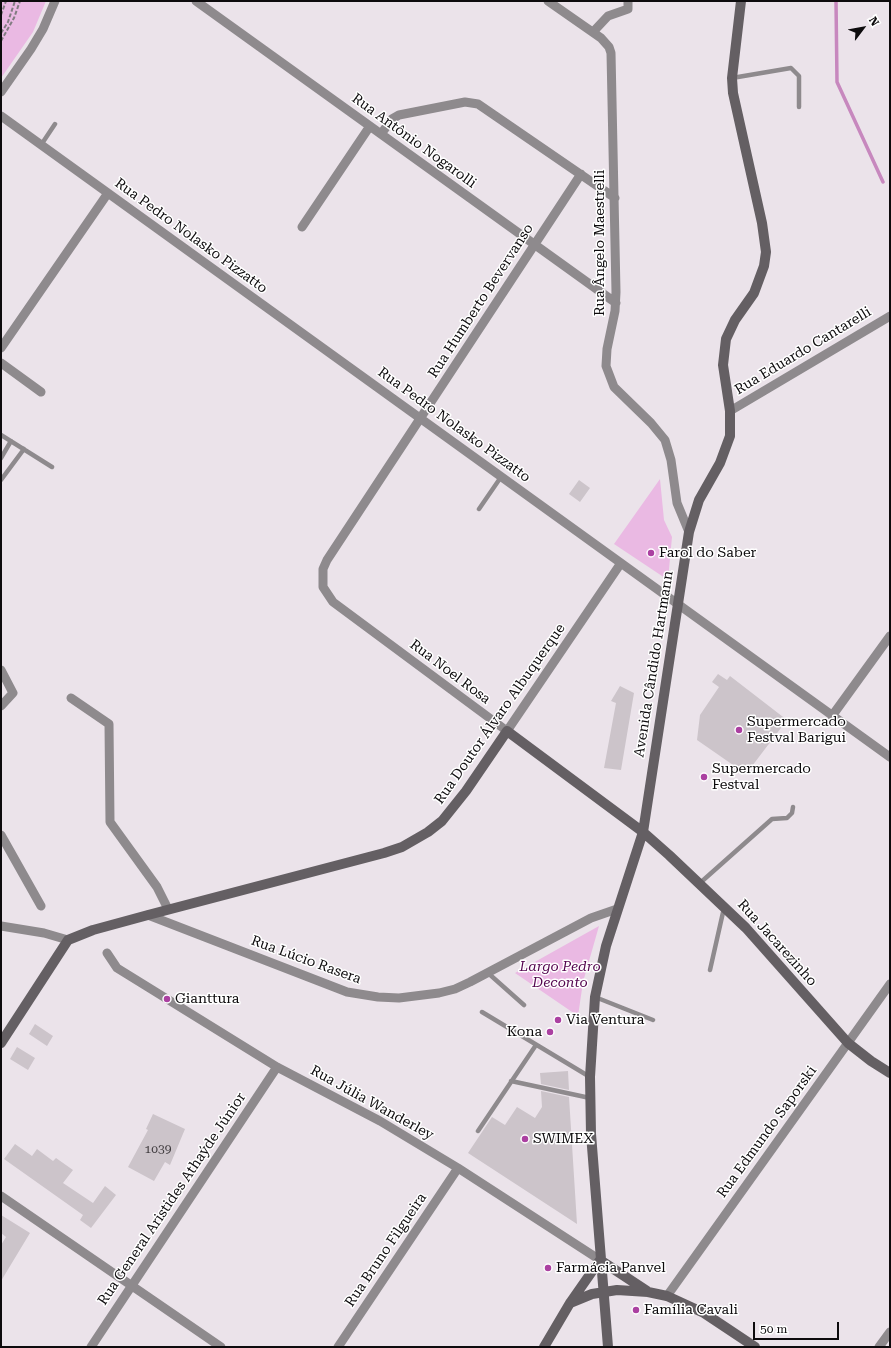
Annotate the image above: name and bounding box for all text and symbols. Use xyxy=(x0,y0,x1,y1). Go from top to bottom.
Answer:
north arrow xyxy=(843,8,883,48)
text: N xyxy=(866,14,881,28)
street label: Rua Antônio Nogarolli xyxy=(349,90,479,192)
street label: Rua Ângelo Maestrelli xyxy=(592,170,608,316)
street label: Rua Pedro Nolasko Pizzatto xyxy=(111,175,271,297)
street label: Rua Humberto Bevervanso xyxy=(425,221,537,381)
street label: Rua Eduardo Cantarelli xyxy=(732,304,874,398)
street label: Rua Pedro Nolasko Pizzatto xyxy=(374,364,534,486)
place label: Farol do Saber xyxy=(659,545,756,561)
marker: Farol do Saber xyxy=(646,548,656,558)
street label: Avenida Cândido Hartmann xyxy=(631,570,677,758)
street label: Rua Doutor Álvaro Albuquerque xyxy=(431,621,569,807)
street label: Rua Noel Rosa xyxy=(406,636,494,708)
place label: Supermercado Festval Barigui xyxy=(747,714,846,746)
marker: Supermercado Festval Barigui xyxy=(734,725,744,735)
place label: Supermercado Festval xyxy=(712,761,811,794)
marker: Supermercado Festval xyxy=(699,772,709,782)
street label: Rua Jacarezinho xyxy=(734,896,820,990)
street label: Rua Lúcio Rasera xyxy=(249,932,363,988)
park label: Largo Pedro Deconto xyxy=(519,959,601,992)
place label: Gianttura xyxy=(175,991,239,1007)
marker: Gianttura xyxy=(162,994,172,1004)
place label: Via Ventura xyxy=(566,1012,644,1028)
marker: Via Ventura xyxy=(553,1015,563,1025)
place label: Kona xyxy=(507,1024,542,1040)
marker: Kona xyxy=(545,1027,555,1037)
street label: Rua Júlia Wanderley xyxy=(307,1062,437,1144)
street label: Rua Edmundo Saporski xyxy=(714,1063,820,1201)
street label: Rua General Aristides Athaýde Júnior xyxy=(94,1089,250,1309)
place label: SWIMEX xyxy=(533,1131,594,1147)
marker: SWIMEX xyxy=(520,1134,530,1144)
house number: 1039 xyxy=(145,1142,171,1156)
street label: Rua Bruno Filgueira xyxy=(342,1190,430,1310)
place label: Farmácia Panvel xyxy=(556,1260,665,1276)
marker: Farmácia Panvel xyxy=(543,1263,553,1273)
place label: Família Cavali xyxy=(644,1302,738,1318)
marker: Família Cavali xyxy=(631,1305,641,1315)
scale bar xyxy=(755,1314,841,1340)
text: 50 m xyxy=(760,1322,787,1336)

